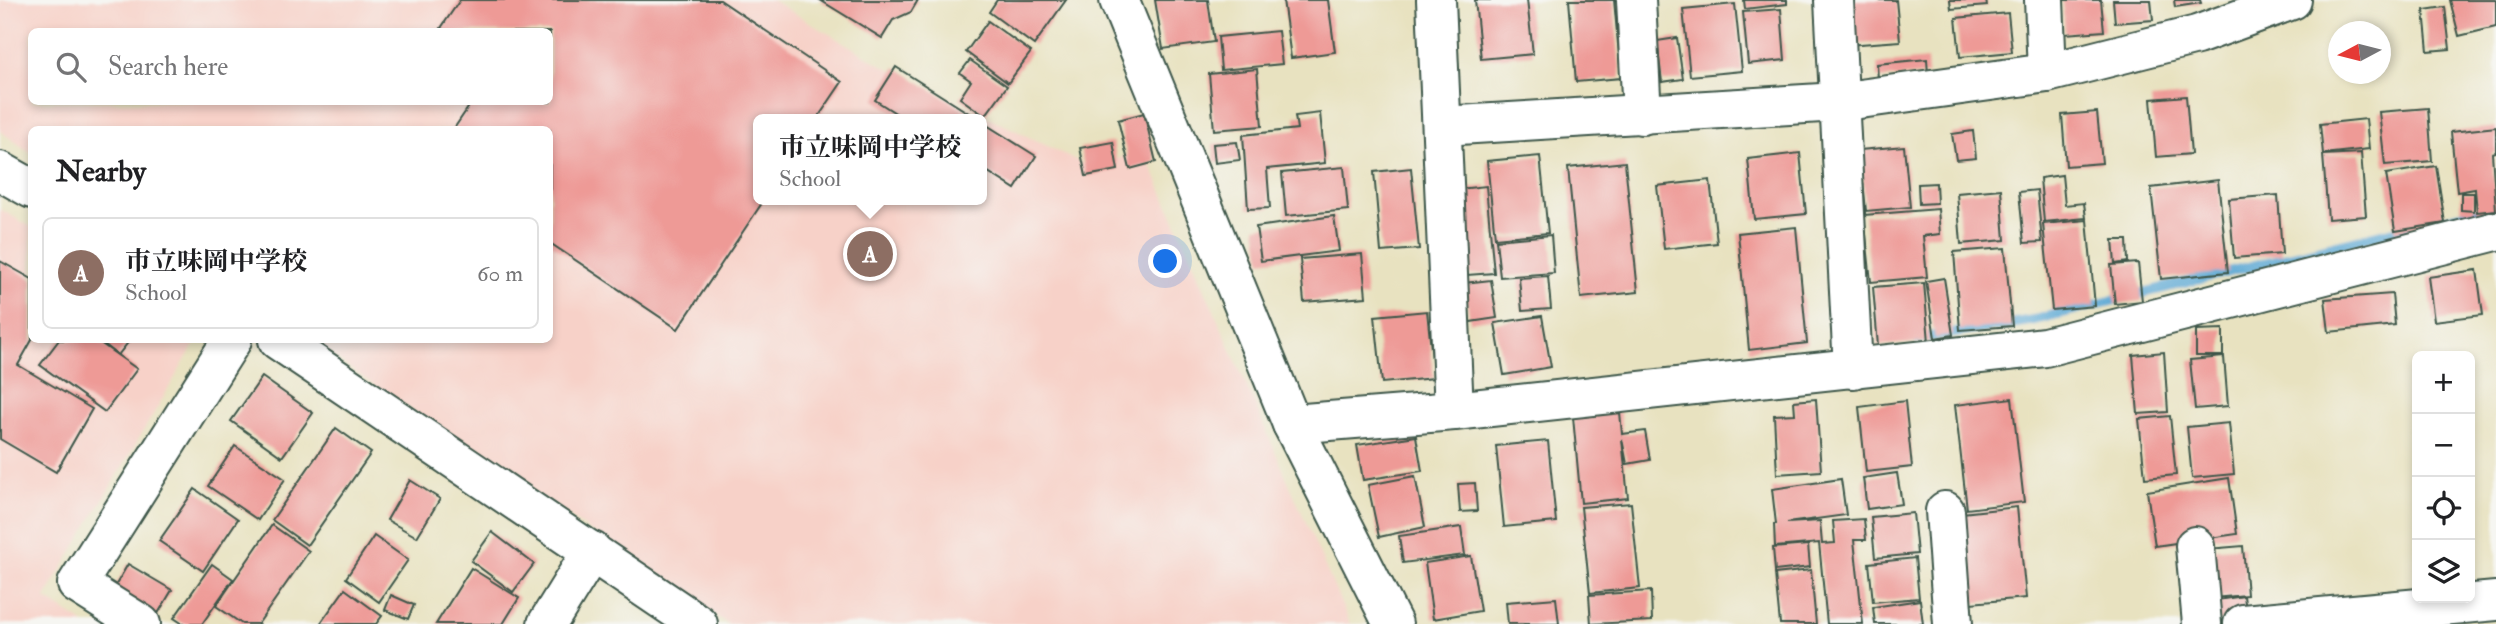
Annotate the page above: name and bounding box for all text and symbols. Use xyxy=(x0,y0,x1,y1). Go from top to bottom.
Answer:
north arrow xyxy=(2328,21,2391,84)
search box xyxy=(28,28,553,105)
icon: search xyxy=(52,48,90,86)
text: Search here xyxy=(108,51,228,83)
popup xyxy=(753,114,987,205)
text: 市立味岡中学校 xyxy=(779,132,961,164)
text: Nearby xyxy=(56,153,146,190)
text: School xyxy=(779,164,841,193)
pin: A xyxy=(847,228,893,280)
your location xyxy=(1148,244,1182,278)
text: 市立味岡中学校 xyxy=(125,246,307,278)
text: A xyxy=(74,259,88,288)
text: 60 m xyxy=(477,259,523,288)
text: School xyxy=(125,278,187,307)
map controls xyxy=(2412,351,2475,603)
button: + xyxy=(2412,351,2475,414)
button: − xyxy=(2412,414,2475,477)
button: locate xyxy=(2412,477,2475,540)
button: layers xyxy=(2412,540,2475,603)

